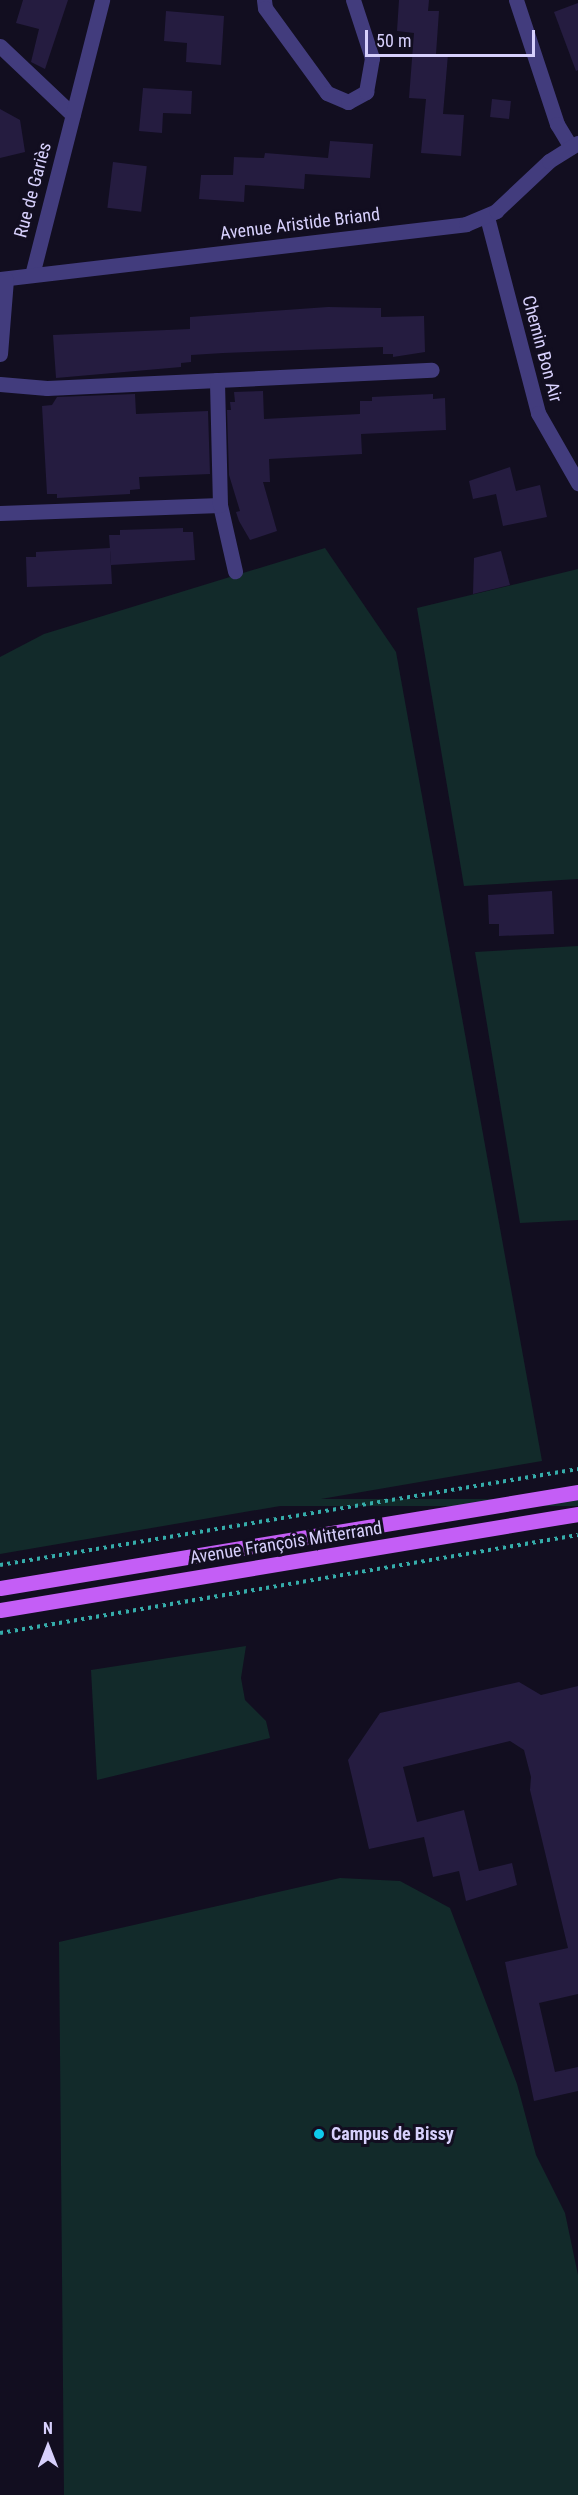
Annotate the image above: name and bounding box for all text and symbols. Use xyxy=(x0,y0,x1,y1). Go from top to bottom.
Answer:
scale bar xyxy=(368,18,538,56)
text: 50 m xyxy=(376,30,411,51)
street label: Rue de Gariès xyxy=(10,140,56,240)
street label: Avenue Aristide Briand xyxy=(219,203,381,245)
street label: Chemin Bon Air xyxy=(517,293,567,405)
street label: Avenue François Mitterrand xyxy=(188,1517,384,1569)
place label: Campus de Bissy xyxy=(331,2123,454,2145)
marker: Campus de Bissy xyxy=(312,2127,326,2141)
north arrow xyxy=(18,2417,78,2477)
text: N xyxy=(43,2419,53,2438)

